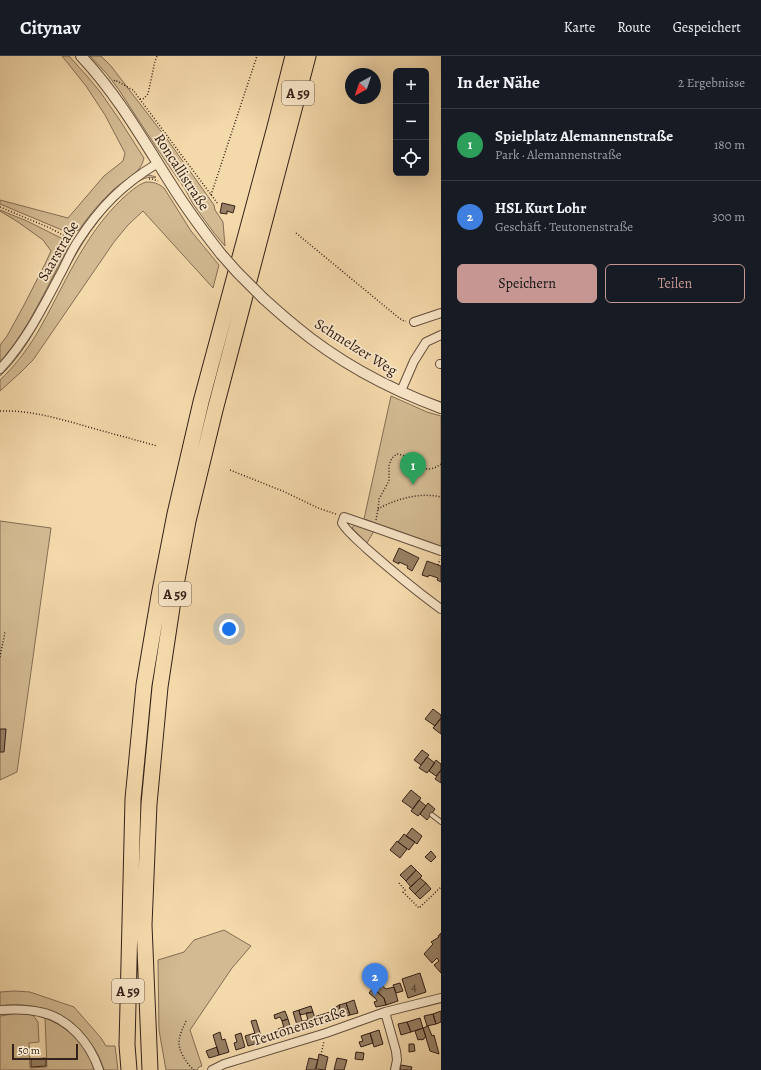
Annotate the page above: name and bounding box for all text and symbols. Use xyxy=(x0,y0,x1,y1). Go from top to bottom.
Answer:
text: Citynav xyxy=(20,15,81,41)
text: Karte xyxy=(564,18,595,37)
text: Route xyxy=(617,18,651,37)
text: Gespeichert xyxy=(673,18,741,37)
north arrow xyxy=(345,68,381,104)
map controls xyxy=(393,68,429,176)
button: + xyxy=(393,68,429,104)
text: In der Nähe xyxy=(457,71,540,94)
text: 2 Ergebnisse xyxy=(678,74,745,91)
road number: A 59 xyxy=(282,81,314,105)
button: − xyxy=(393,104,429,140)
text: Spielplatz Alemannenstraße xyxy=(495,126,673,146)
street label: Roncallistraße xyxy=(150,130,215,215)
text: 1 xyxy=(468,136,472,153)
text: 180 m xyxy=(714,136,745,153)
button: locate xyxy=(393,140,429,176)
text: Park · Alemannenstraße xyxy=(495,146,621,163)
text: HSL Kurt Lohr xyxy=(495,198,586,218)
text: 2 xyxy=(467,208,473,225)
text: 300 m xyxy=(712,208,745,225)
street label: Saarstraße xyxy=(33,217,83,285)
text: Geschäft · Teutonenstraße xyxy=(495,218,633,235)
button: Speichern xyxy=(457,264,597,303)
button: Teilen xyxy=(605,264,745,303)
street label: Schmelzer Weg xyxy=(311,314,402,381)
pin: 1 xyxy=(400,452,426,485)
road number: A 59 xyxy=(159,582,191,606)
your location xyxy=(219,619,239,639)
pin: 2 xyxy=(362,963,388,996)
house number: 4 xyxy=(411,978,417,995)
road number: A 59 xyxy=(112,979,144,1003)
street label: Teutonenstraße xyxy=(250,1001,348,1050)
scale bar xyxy=(12,1042,78,1061)
text: 50 m xyxy=(18,1043,40,1058)

